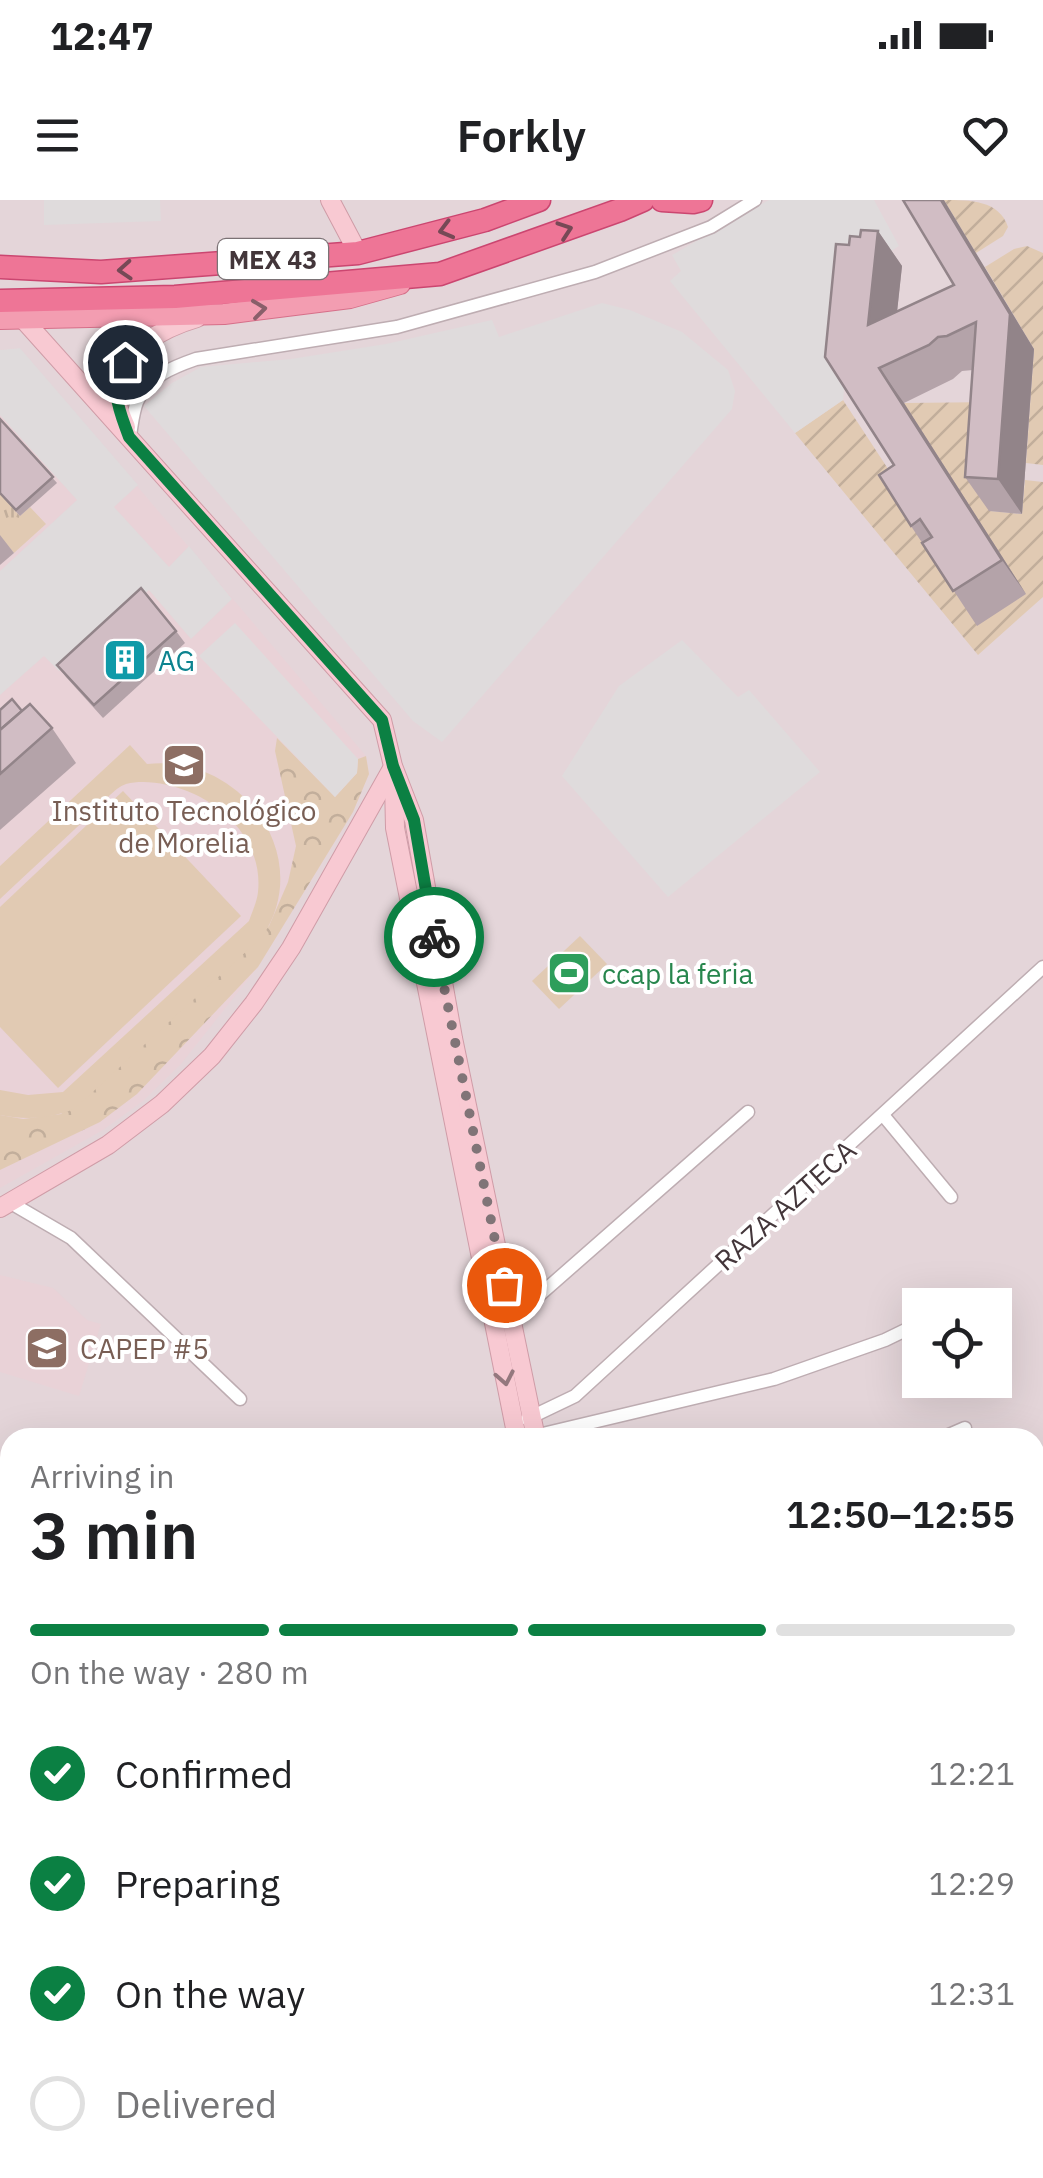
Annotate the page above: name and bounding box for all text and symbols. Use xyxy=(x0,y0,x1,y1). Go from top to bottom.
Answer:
text: 12:47 xyxy=(50,11,154,60)
text: Forkly xyxy=(457,106,586,164)
icon: menu xyxy=(30,108,85,163)
icon: heart xyxy=(958,108,1013,163)
one-way arrow xyxy=(438,219,455,240)
one-way arrow xyxy=(555,221,572,241)
road number: MEX 43 xyxy=(218,239,328,279)
one-way arrow xyxy=(116,259,132,280)
one-way arrow xyxy=(251,300,268,321)
pin xyxy=(83,320,168,405)
icon: home xyxy=(98,335,153,390)
building icon: AG xyxy=(102,637,148,683)
place label: AG xyxy=(158,642,195,679)
school or university icon: Instituto Tecnológico de Morelia xyxy=(161,742,207,788)
place label: Instituto Tecnológico de Morelia xyxy=(51,792,317,861)
courier xyxy=(384,887,484,987)
icon: bike xyxy=(407,910,462,965)
sports icon: ccap la feria xyxy=(546,950,592,996)
place label: ccap la feria xyxy=(602,955,754,992)
street label: RAZA AZTECA xyxy=(706,1131,864,1278)
pin xyxy=(462,1243,547,1328)
icon: bag xyxy=(477,1258,532,1313)
map controls xyxy=(902,1288,1012,1398)
button: locate xyxy=(902,1288,1012,1398)
school or university icon: CAPEP #5 xyxy=(24,1325,70,1371)
place label: CAPEP #5 xyxy=(80,1330,209,1367)
one-way arrow xyxy=(493,1369,514,1386)
text: Arriving in xyxy=(30,1455,175,1497)
text: 12:50–12:55 xyxy=(786,1489,1015,1538)
text: 3 min xyxy=(30,1492,198,1577)
text: On the way · 280 m xyxy=(30,1651,309,1693)
icon: check xyxy=(30,1746,85,1801)
text: Confirmed xyxy=(115,1749,293,1798)
text: 12:21 xyxy=(929,1752,1015,1794)
icon: check xyxy=(30,1856,85,1911)
text: Preparing xyxy=(115,1859,280,1908)
text: 12:29 xyxy=(929,1862,1015,1904)
icon: check xyxy=(30,1966,85,2021)
text: On the way xyxy=(115,1969,305,2018)
text: 12:31 xyxy=(929,1972,1015,2014)
text: Delivered xyxy=(115,2079,277,2128)

